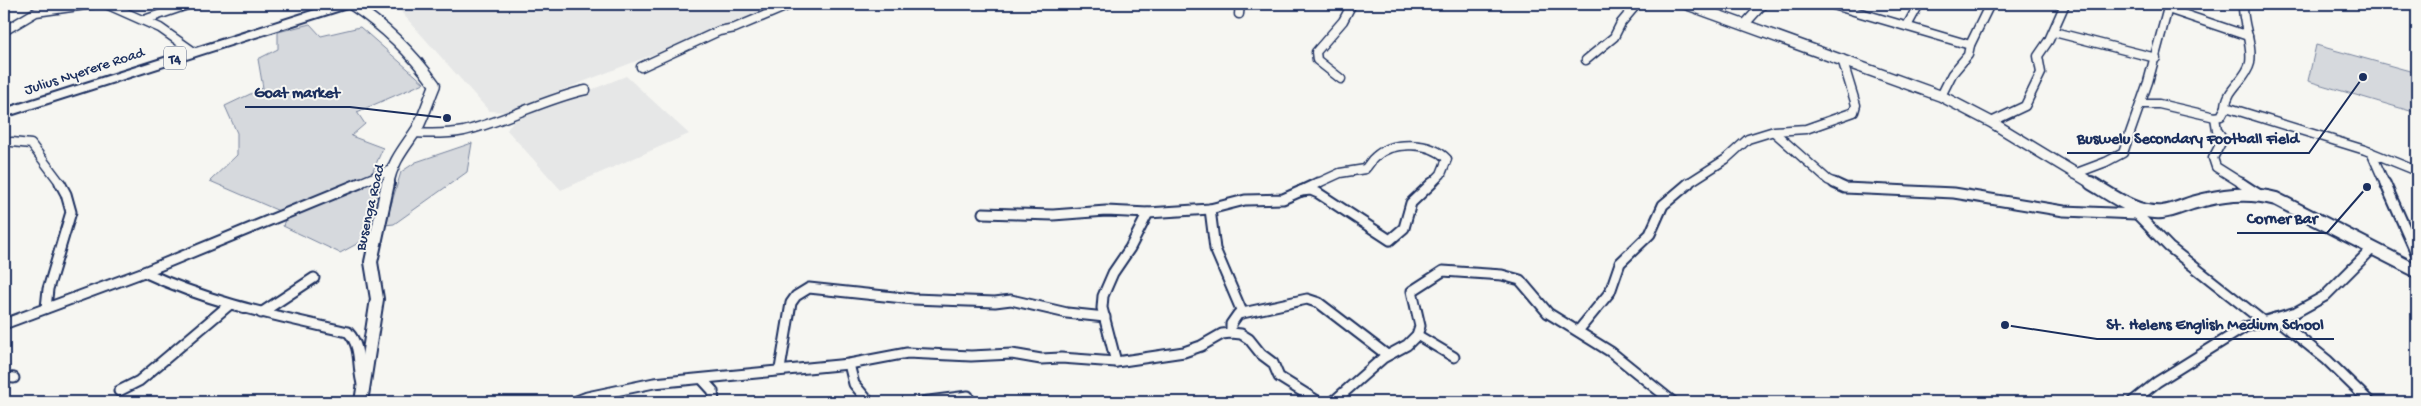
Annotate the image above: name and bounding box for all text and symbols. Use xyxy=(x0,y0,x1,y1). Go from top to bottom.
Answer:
street label: Julius Nyerere Road xyxy=(22,44,148,100)
road number: T4 xyxy=(164,46,186,70)
callout: Goat market xyxy=(245,76,350,107)
text: Goat market xyxy=(254,85,341,104)
callout: Buswelu Secondary Football Field xyxy=(2067,122,2309,153)
text: Buswelu Secondary Football Field xyxy=(2076,131,2301,150)
street label: Busenga Road xyxy=(352,161,390,253)
callout: Corner Bar xyxy=(2237,202,2327,233)
text: Corner Bar xyxy=(2246,211,2320,230)
callout: St. Helens English Medium School xyxy=(2097,308,2334,339)
text: St. Helens English Medium School xyxy=(2106,317,2324,336)

